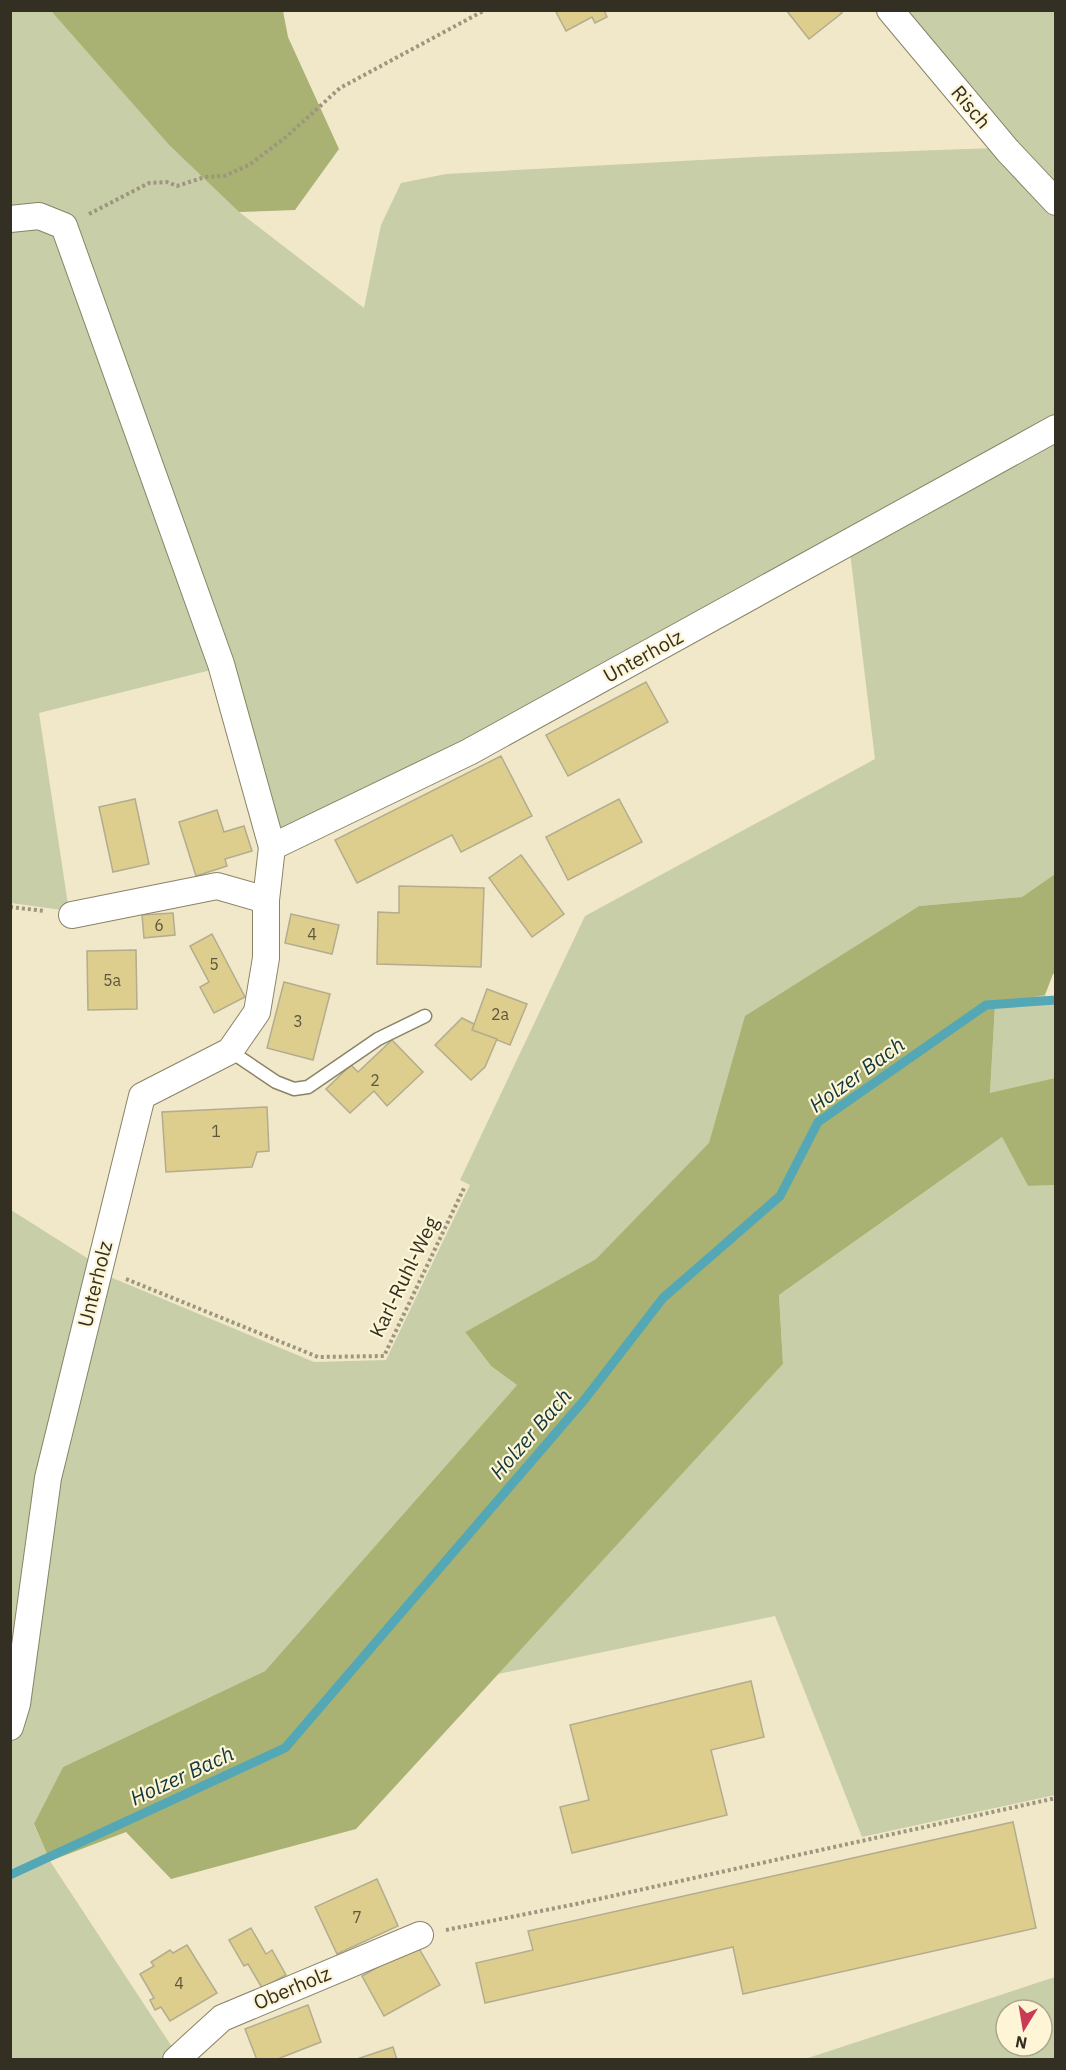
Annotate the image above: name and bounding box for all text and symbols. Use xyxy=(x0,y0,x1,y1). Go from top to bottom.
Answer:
street label: Risch xyxy=(945,79,997,134)
street label: Unterholz xyxy=(598,623,688,689)
house number: 6 xyxy=(154,915,164,935)
house number: 4 xyxy=(307,924,317,944)
house number: 5 xyxy=(209,954,219,974)
house number: 5a xyxy=(103,970,122,990)
house number: 2a xyxy=(491,1004,510,1024)
house number: 3 xyxy=(293,1011,303,1031)
water label: Holzer Bach xyxy=(803,1030,910,1118)
house number: 2 xyxy=(370,1070,380,1090)
house number: 1 xyxy=(211,1121,221,1141)
street label: Karl-Ruhl-Weg xyxy=(363,1212,445,1342)
street label: Unterholz xyxy=(71,1238,118,1330)
water label: Holzer Bach xyxy=(483,1382,577,1485)
water label: Holzer Bach xyxy=(125,1739,238,1811)
house number: 7 xyxy=(352,1907,362,1927)
street label: Oberholz xyxy=(249,1959,335,2016)
house number: 4 xyxy=(174,1973,184,1993)
north arrow xyxy=(994,1998,1054,2058)
text: N xyxy=(1014,2032,1029,2054)

